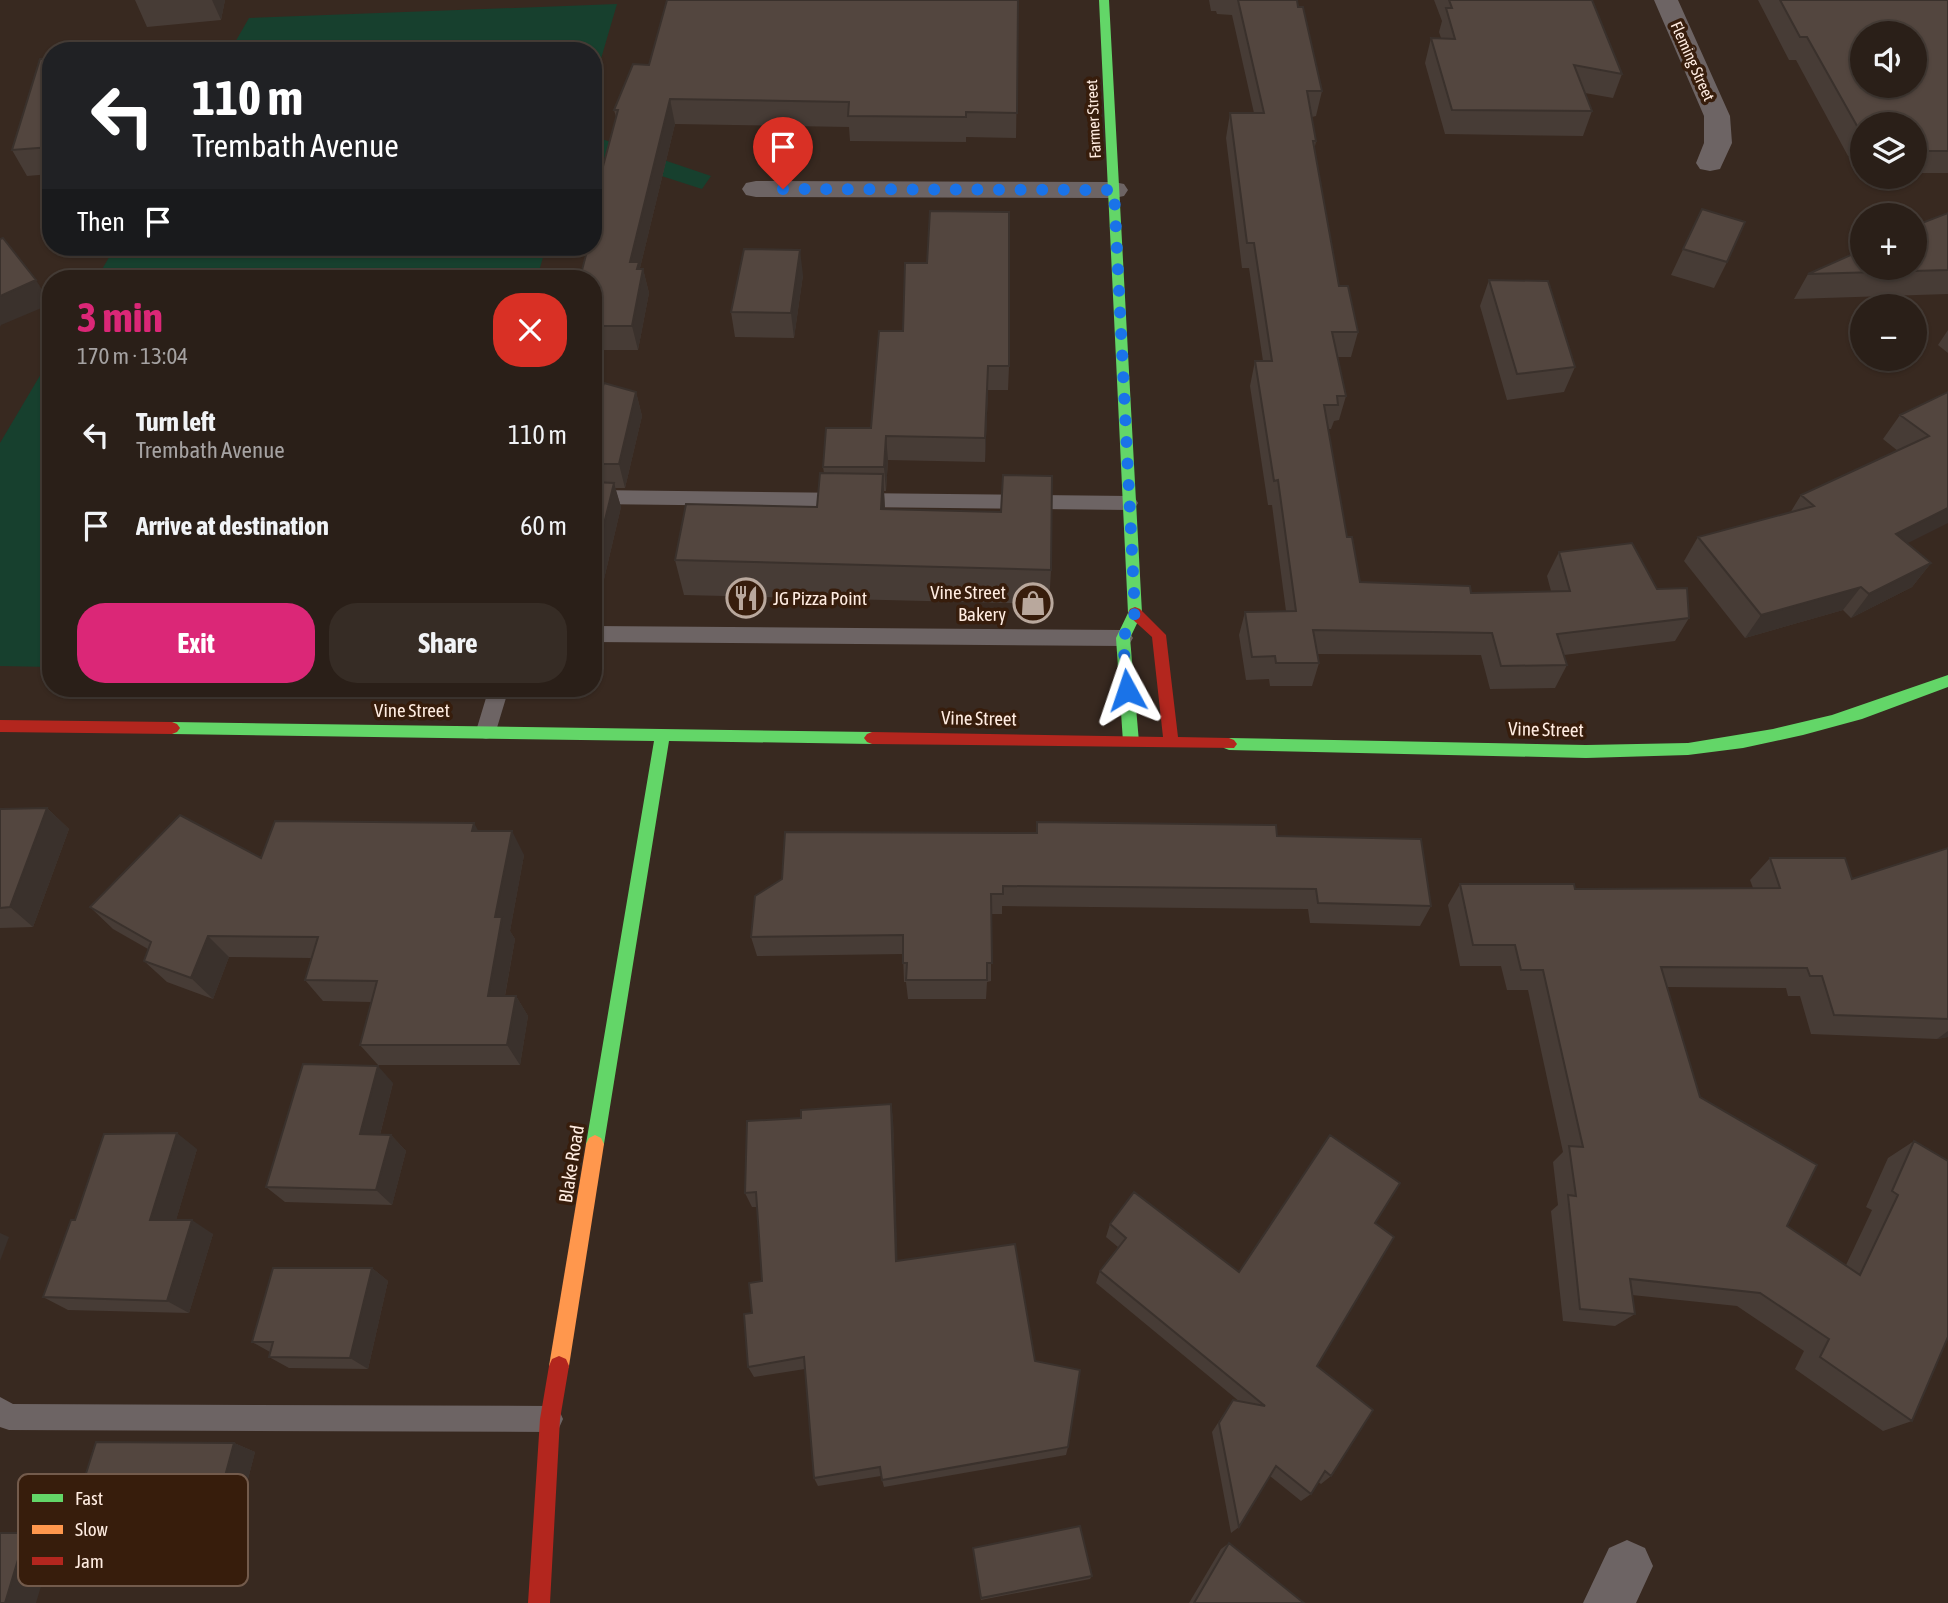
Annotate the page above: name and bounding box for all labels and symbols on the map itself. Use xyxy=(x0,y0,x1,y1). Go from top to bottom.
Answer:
street label: Fleming Street xyxy=(1667,19,1719,104)
street label: Farmer Street xyxy=(1082,79,1104,159)
pin xyxy=(753,117,813,189)
restaurant icon: JG Pizza Point xyxy=(725,577,767,619)
place label: Vine Street Bakery xyxy=(930,581,1006,625)
shop icon: Vine Street Bakery xyxy=(1012,582,1054,624)
place label: JG Pizza Point xyxy=(773,587,867,609)
position arrow xyxy=(1090,653,1164,727)
street label: Vine Street xyxy=(374,699,450,721)
street label: Vine Street xyxy=(941,706,1017,730)
street label: Vine Street xyxy=(1508,717,1584,741)
street label: Blake Road xyxy=(554,1124,588,1204)
legend xyxy=(18,1474,248,1586)
text: Fast xyxy=(75,1487,103,1509)
text: Slow xyxy=(75,1518,109,1540)
text: Jam xyxy=(75,1550,104,1572)

